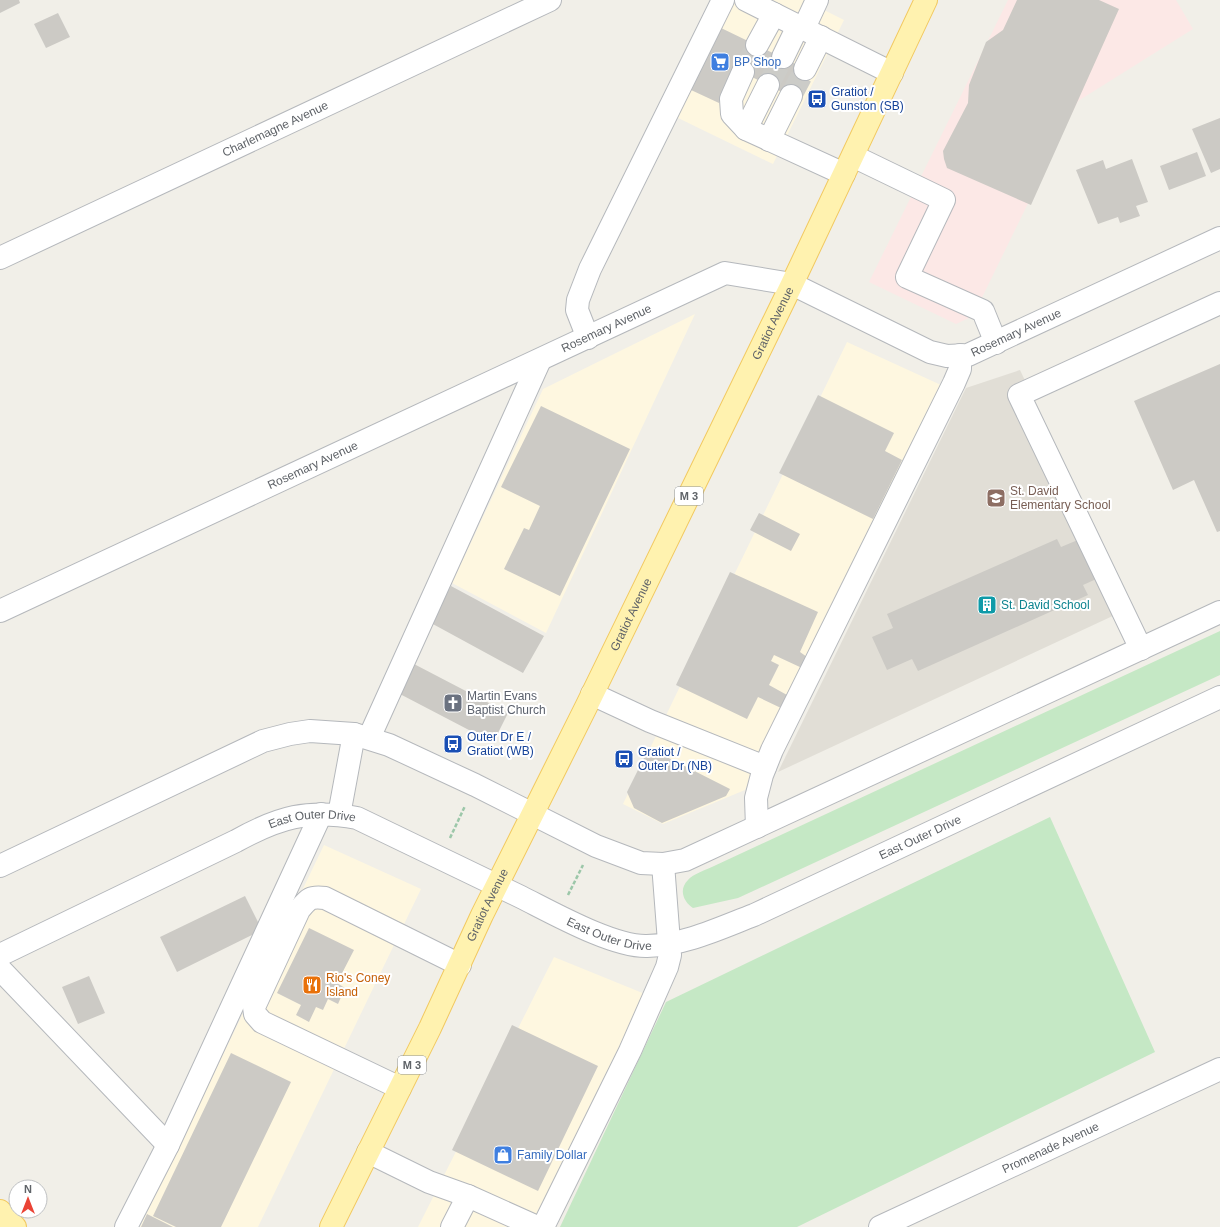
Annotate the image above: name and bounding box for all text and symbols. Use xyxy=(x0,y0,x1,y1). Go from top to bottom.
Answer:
supermarket icon: BP Shop xyxy=(709,51,731,73)
place label: BP Shop xyxy=(734,55,781,69)
place label: Gratiot / Gunston (SB) xyxy=(831,85,904,113)
bus stop icon: Gratiot / Gunston (SB) xyxy=(806,88,828,110)
street label: Charlemagne Avenue xyxy=(220,98,331,160)
street label: Gratiot Avenue xyxy=(749,284,797,362)
street label: Rosemary Avenue xyxy=(559,301,654,355)
street label: Rosemary Avenue xyxy=(969,306,1064,360)
street label: Rosemary Avenue xyxy=(265,438,360,492)
place label: St. David Elementary School xyxy=(1010,484,1111,512)
road number: M 3 xyxy=(675,487,703,505)
school or university icon: St. David Elementary School xyxy=(985,487,1007,509)
street label: Gratiot Avenue xyxy=(607,576,655,653)
building icon: St. David School xyxy=(976,594,998,616)
place label: St. David School xyxy=(1001,598,1090,612)
place label: Martin Evans Baptist Church xyxy=(467,689,546,717)
church icon: Martin Evans Baptist Church xyxy=(442,692,464,714)
place label: Outer Dr E / Gratiot (WB) xyxy=(467,730,534,758)
bus stop icon: Outer Dr E / Gratiot (WB) xyxy=(442,733,464,755)
place label: Gratiot / Outer Dr (NB) xyxy=(638,745,712,773)
bus stop icon: Gratiot / Outer Dr (NB) xyxy=(613,748,635,770)
street label: East Outer Drive xyxy=(266,807,357,831)
street label: East Outer Drive xyxy=(877,812,964,862)
street label: Gratiot Avenue xyxy=(464,866,511,944)
street label: East Outer Drive xyxy=(564,914,652,953)
place label: Rio's Coney Island xyxy=(326,971,390,999)
restaurant icon: Rio's Coney Island xyxy=(301,974,323,996)
road number: M 3 xyxy=(398,1056,426,1074)
street label: Promenade Avenue xyxy=(1000,1119,1101,1176)
shop icon: Family Dollar xyxy=(492,1144,514,1166)
place label: Family Dollar xyxy=(517,1148,587,1162)
north arrow xyxy=(8,1179,48,1219)
text: N xyxy=(24,1183,32,1195)

